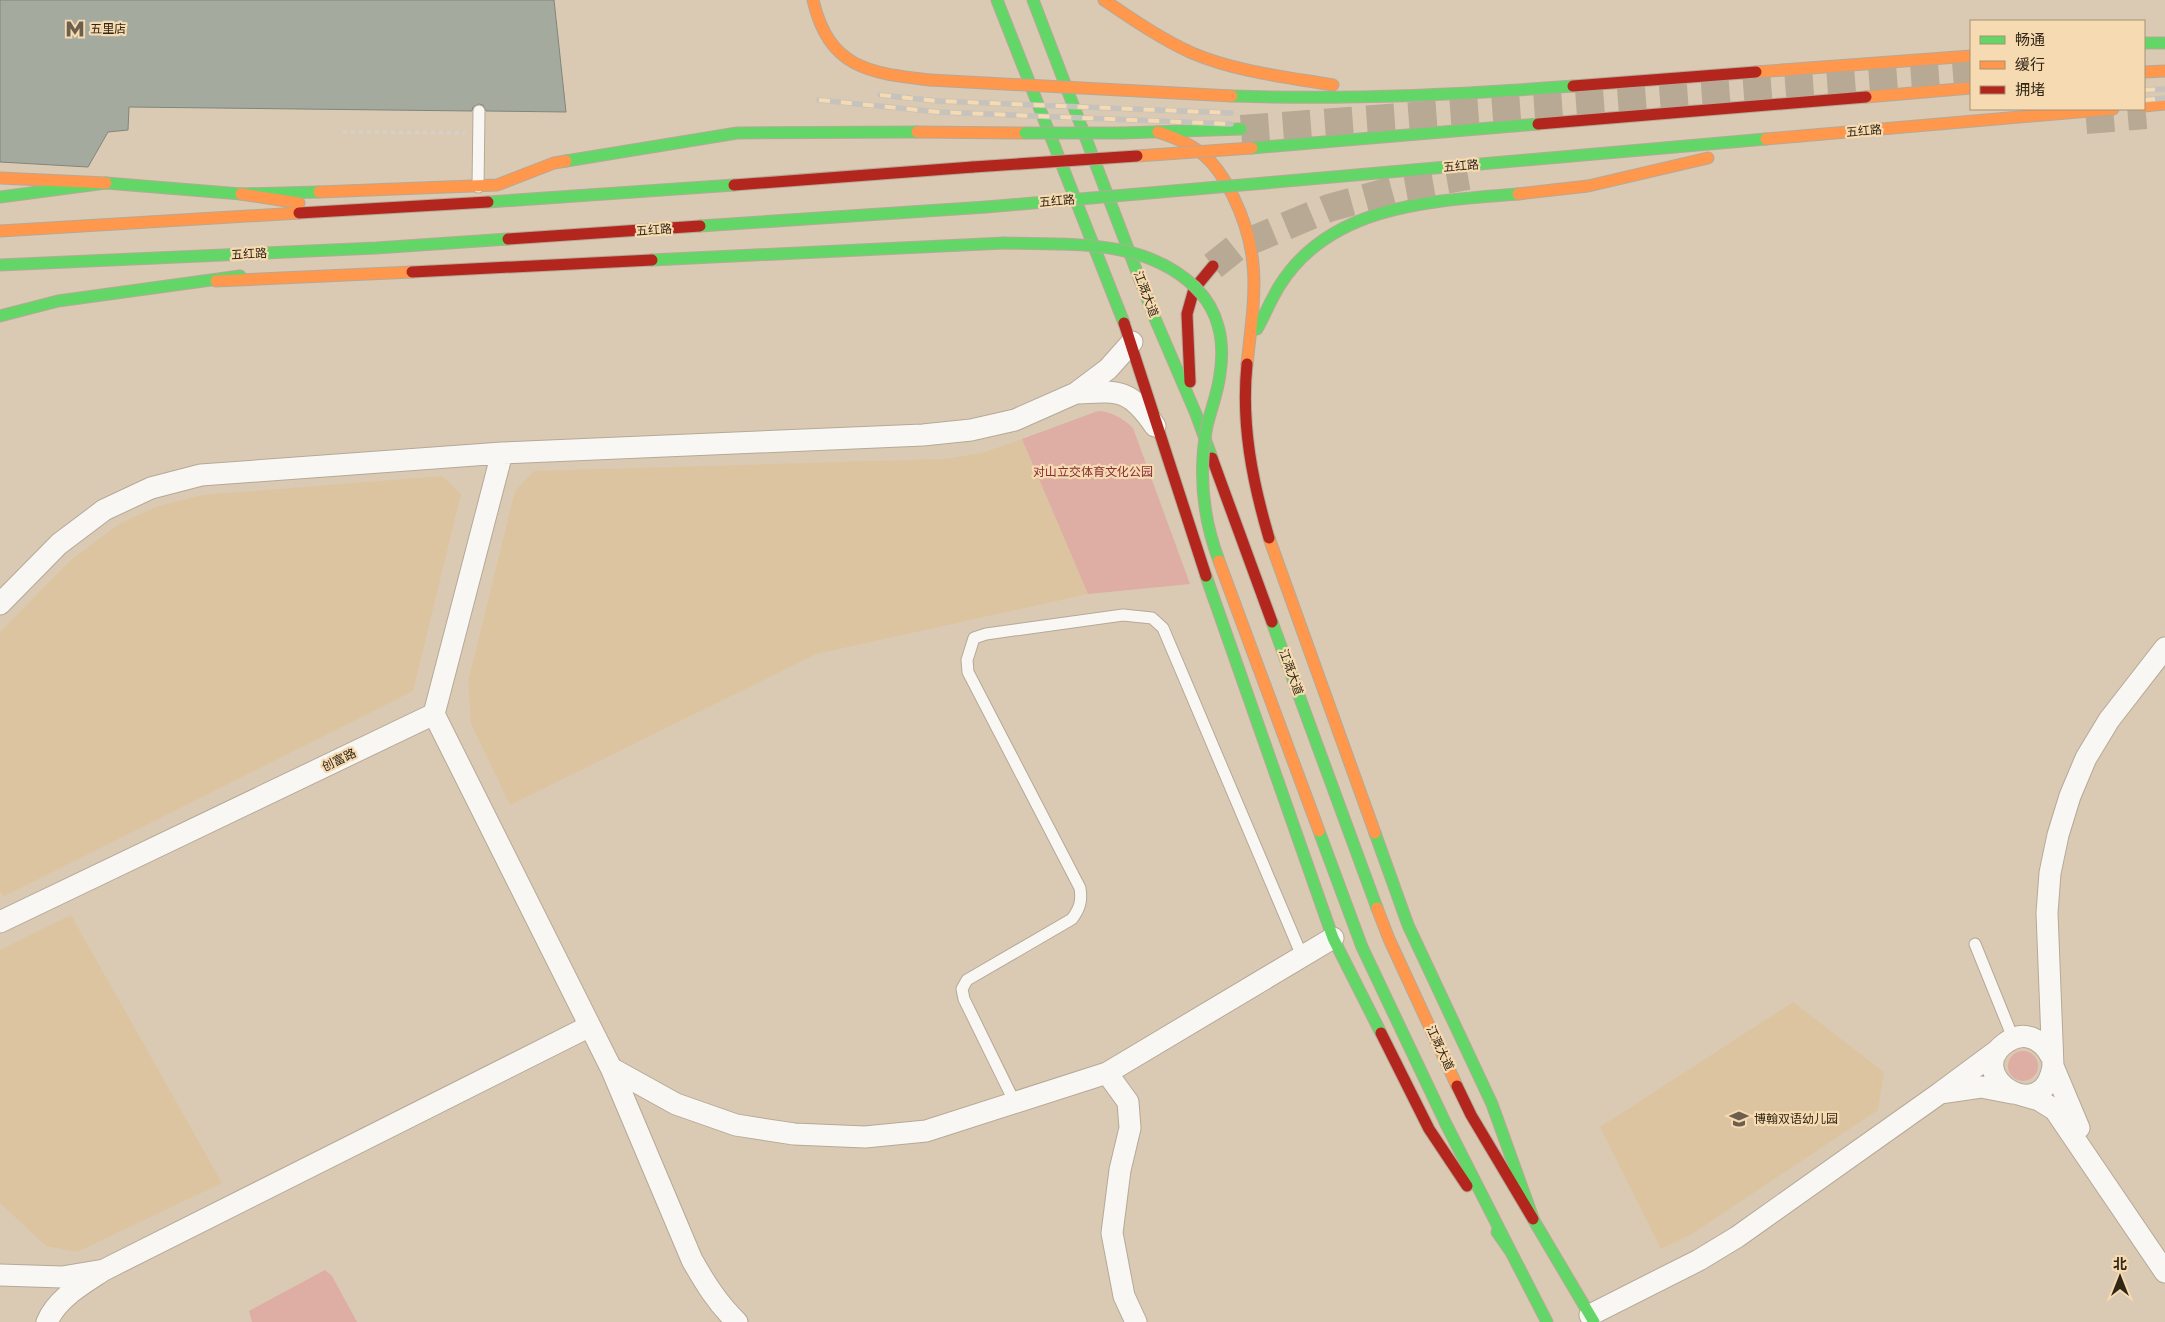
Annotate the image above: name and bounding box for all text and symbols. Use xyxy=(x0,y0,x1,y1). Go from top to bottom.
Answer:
metro station icon: 五里店 xyxy=(64,18,86,40)
legend xyxy=(1970,20,2145,110)
place label: 五里店 xyxy=(90,22,126,36)
text: 畅通 xyxy=(2015,31,2045,48)
text: 缓行 xyxy=(2015,56,2045,73)
text: 拥堵 xyxy=(2015,81,2045,98)
street label: 五红路 xyxy=(1845,122,1883,140)
street label: 五红路 xyxy=(1442,157,1480,175)
street label: 五红路 xyxy=(1038,192,1076,210)
street label: 五红路 xyxy=(636,222,672,238)
street label: 五红路 xyxy=(231,246,267,262)
street label: 江溉大道 xyxy=(1131,269,1161,319)
park label: 对山立交体育文化公园 xyxy=(1033,465,1153,479)
street label: 江溉大道 xyxy=(1276,647,1306,697)
street label: 创富路 xyxy=(320,746,358,774)
street label: 江溉大道 xyxy=(1424,1023,1456,1073)
school or university icon: 博翰双语幼儿园 xyxy=(1728,1108,1750,1130)
place label: 博翰双语幼儿园 xyxy=(1754,1112,1838,1126)
north arrow xyxy=(2095,1252,2145,1302)
text: 北 xyxy=(2113,1256,2127,1272)

